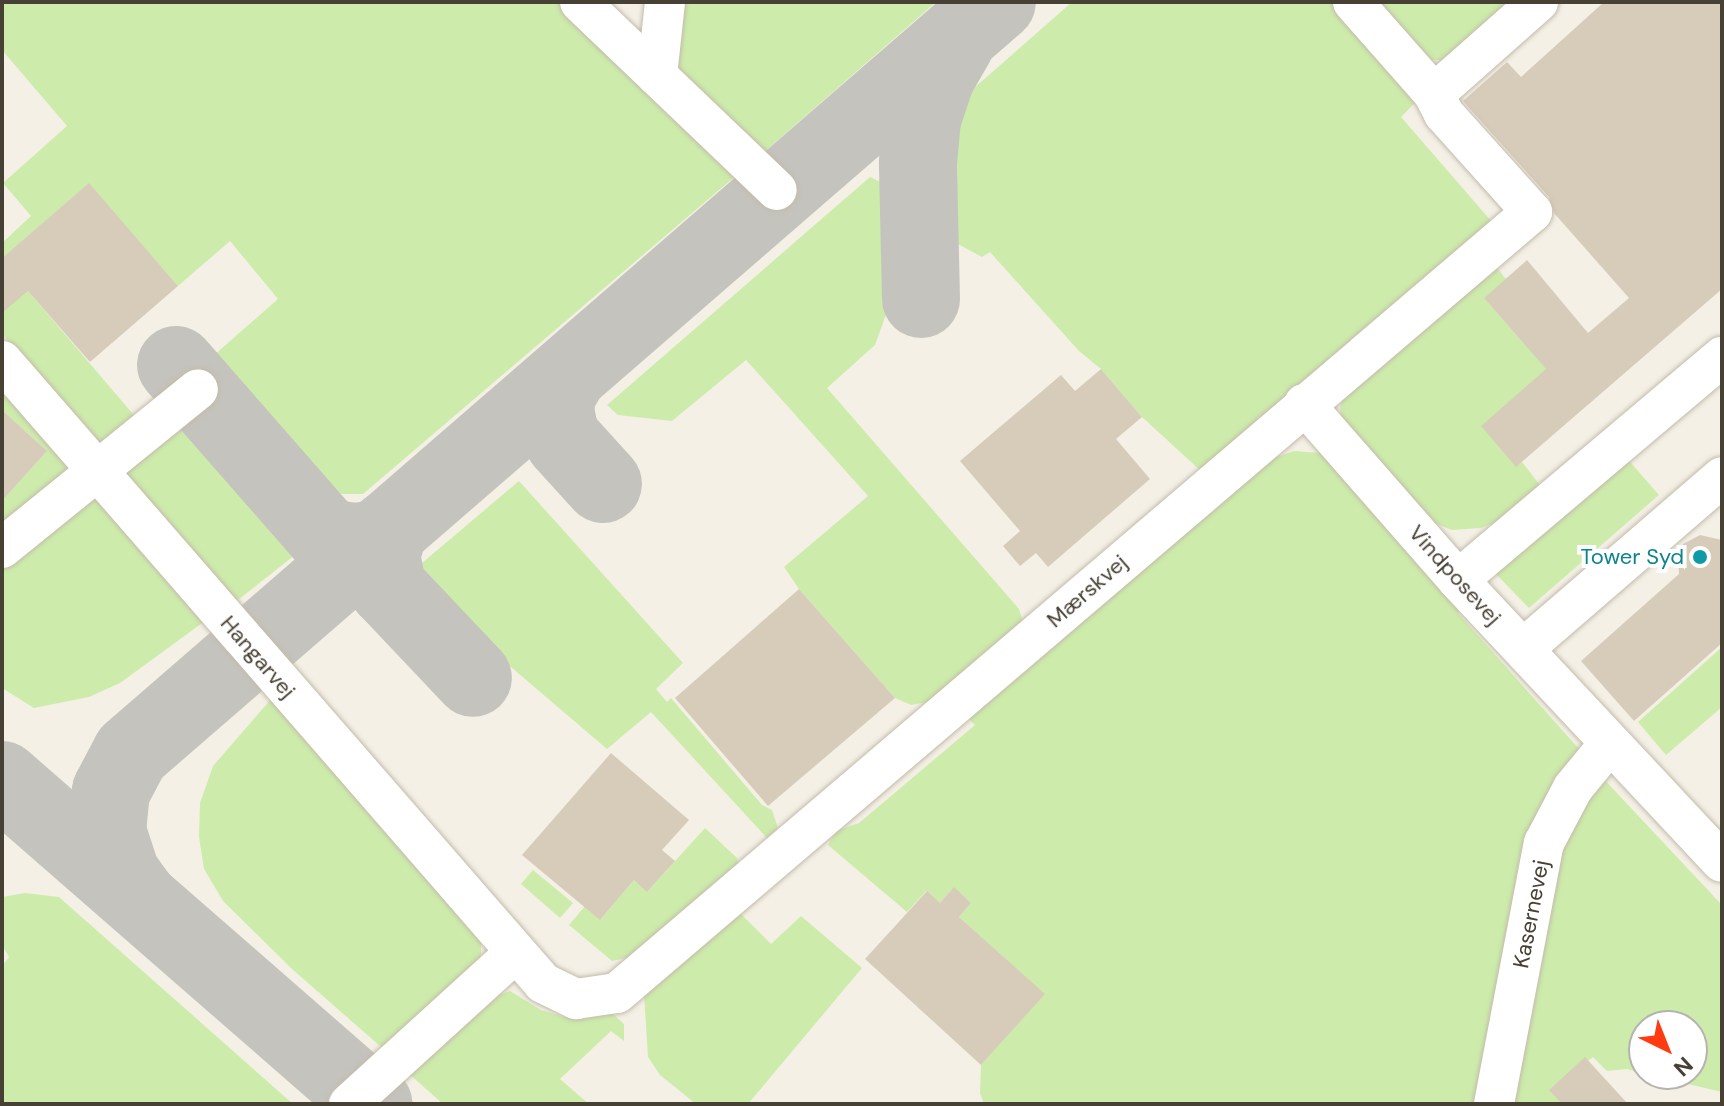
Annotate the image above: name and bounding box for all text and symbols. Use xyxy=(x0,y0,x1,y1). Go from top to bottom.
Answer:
street label: Vindposevej xyxy=(1403,520,1507,630)
place label: Tower Syd xyxy=(1580,544,1684,570)
marker: Tower Syd xyxy=(1691,548,1709,566)
street label: Mærskvej xyxy=(1041,549,1133,633)
street label: Hangarvej xyxy=(215,610,301,704)
street label: Kasernevej xyxy=(1508,858,1554,970)
north arrow xyxy=(1628,1010,1708,1090)
text: N xyxy=(1668,1050,1699,1083)

